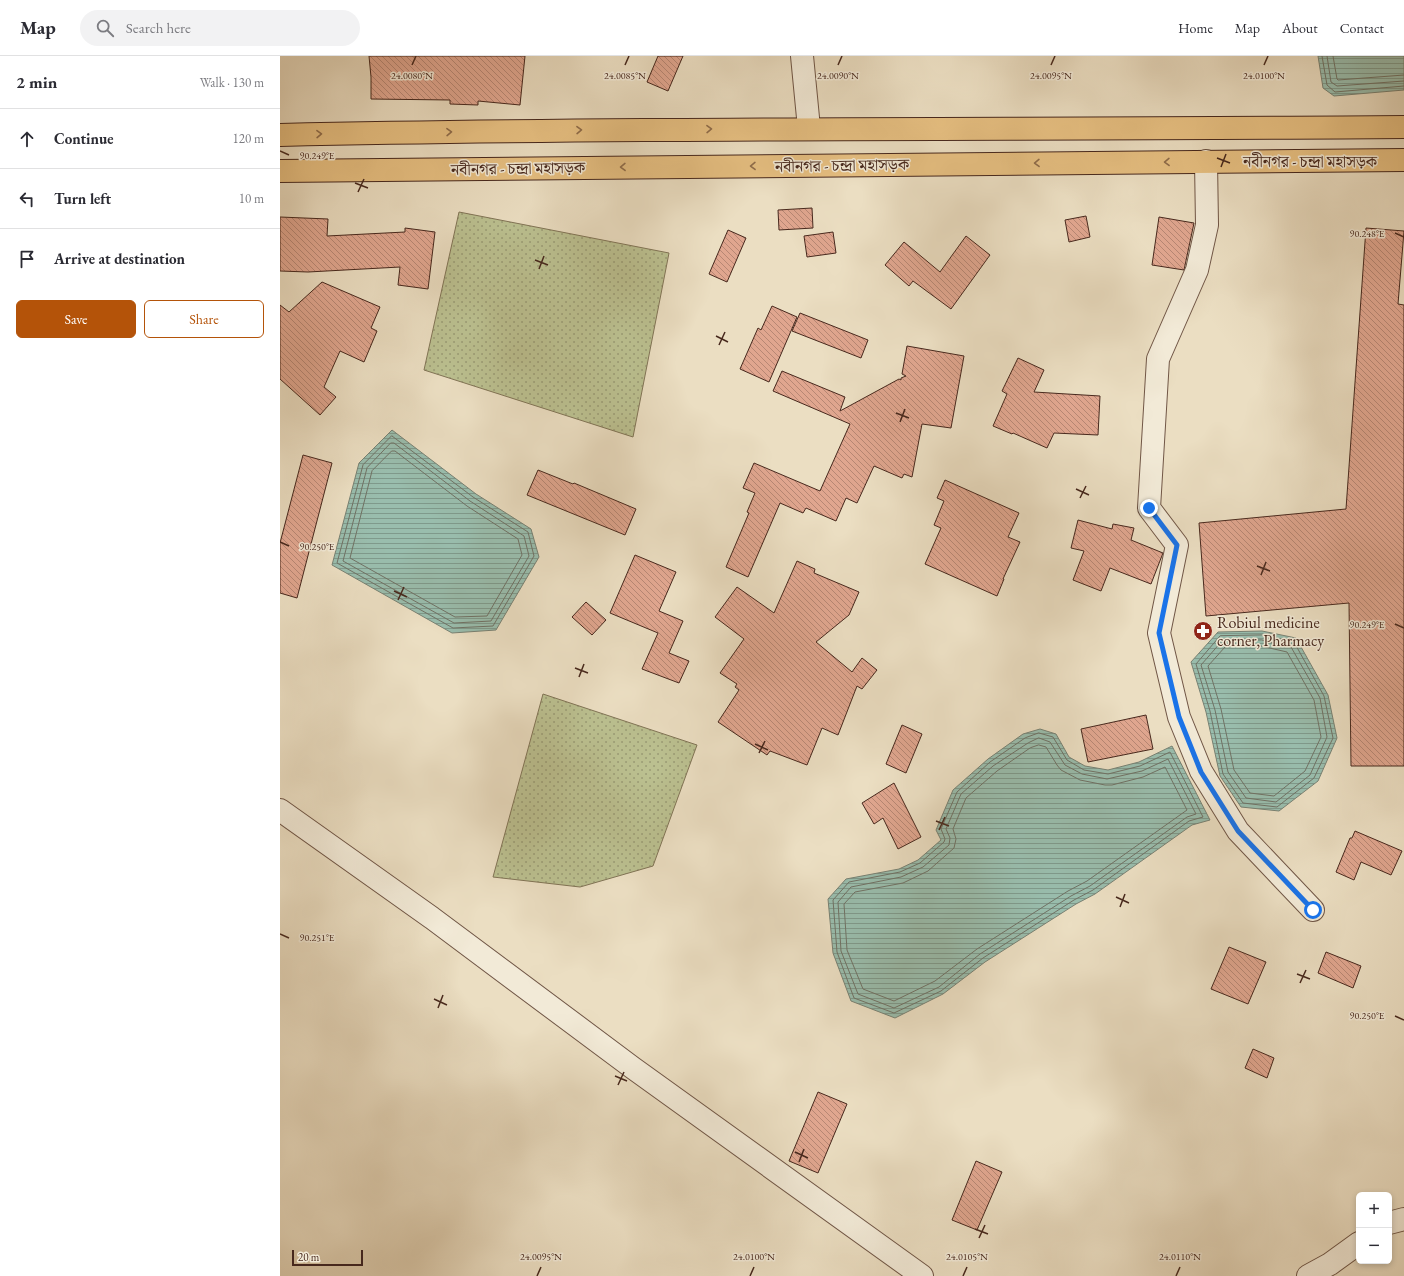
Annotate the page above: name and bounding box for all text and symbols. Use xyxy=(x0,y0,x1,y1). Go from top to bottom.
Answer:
search box xyxy=(80,10,360,46)
text: Map xyxy=(20,15,56,40)
icon: search xyxy=(94,17,116,39)
text: Search here xyxy=(126,18,191,37)
text: Home xyxy=(1178,19,1213,37)
text: Map xyxy=(1235,19,1260,37)
text: About xyxy=(1282,19,1318,37)
text: Contact xyxy=(1340,19,1384,37)
text: 24.0080°N xyxy=(391,69,433,82)
text: 24.0085°N xyxy=(604,69,646,82)
text: 24.0090°N xyxy=(817,69,859,82)
text: 24.0095°N xyxy=(1030,69,1072,82)
text: 24.0100°N xyxy=(1243,69,1285,82)
text: 2 min xyxy=(16,71,57,93)
text: Walk · 130 m xyxy=(200,74,264,91)
one-way arrow xyxy=(706,125,712,133)
one-way arrow xyxy=(576,126,582,135)
icon: ahead xyxy=(16,128,38,150)
one-way arrow xyxy=(446,128,452,136)
text: Continue xyxy=(54,129,114,148)
text: 120 m xyxy=(233,130,264,147)
one-way arrow xyxy=(316,130,322,138)
text: 90.249°E xyxy=(300,149,335,162)
street label: নবীনগর - চন্দ্রা মহাসড়ক xyxy=(1242,151,1378,172)
street label: নবীনগর - চন্দ্রা মহাসড়ক xyxy=(774,154,910,177)
street label: নবীনগর - চন্দ্রা মহাসড়ক xyxy=(450,157,586,180)
one-way arrow xyxy=(1164,158,1170,166)
one-way arrow xyxy=(1034,159,1040,167)
one-way arrow xyxy=(750,162,756,170)
one-way arrow xyxy=(620,163,626,171)
icon: left xyxy=(16,188,38,210)
text: Turn left xyxy=(54,189,111,208)
text: 10 m xyxy=(239,190,264,207)
text: 90.248°E xyxy=(1350,227,1385,240)
icon: arrive xyxy=(16,248,38,270)
text: Arrive at destination xyxy=(54,249,185,268)
button: Save xyxy=(16,300,136,338)
button: Share xyxy=(144,300,264,338)
route end xyxy=(1140,499,1158,517)
text: 90.250°E xyxy=(300,540,335,553)
place label: Robiul medicine corner, Pharmacy xyxy=(1217,612,1325,651)
text: 90.249°E xyxy=(1350,618,1385,631)
pharmacy icon: Robiul medicine corner, Pharmacy xyxy=(1192,620,1214,642)
route start xyxy=(1304,901,1322,919)
text: 90.251°E xyxy=(300,931,335,944)
text: 90.250°E xyxy=(1350,1009,1385,1022)
map controls xyxy=(1356,1192,1392,1264)
button: + xyxy=(1356,1192,1392,1228)
button: − xyxy=(1356,1228,1392,1264)
scale bar xyxy=(292,1248,363,1267)
text: 20 m xyxy=(298,1250,319,1264)
text: 24.0095°N xyxy=(520,1250,562,1263)
text: 24.0100°N xyxy=(733,1250,775,1263)
text: 24.0105°N xyxy=(946,1250,988,1263)
text: 24.0110°N xyxy=(1159,1250,1201,1263)

